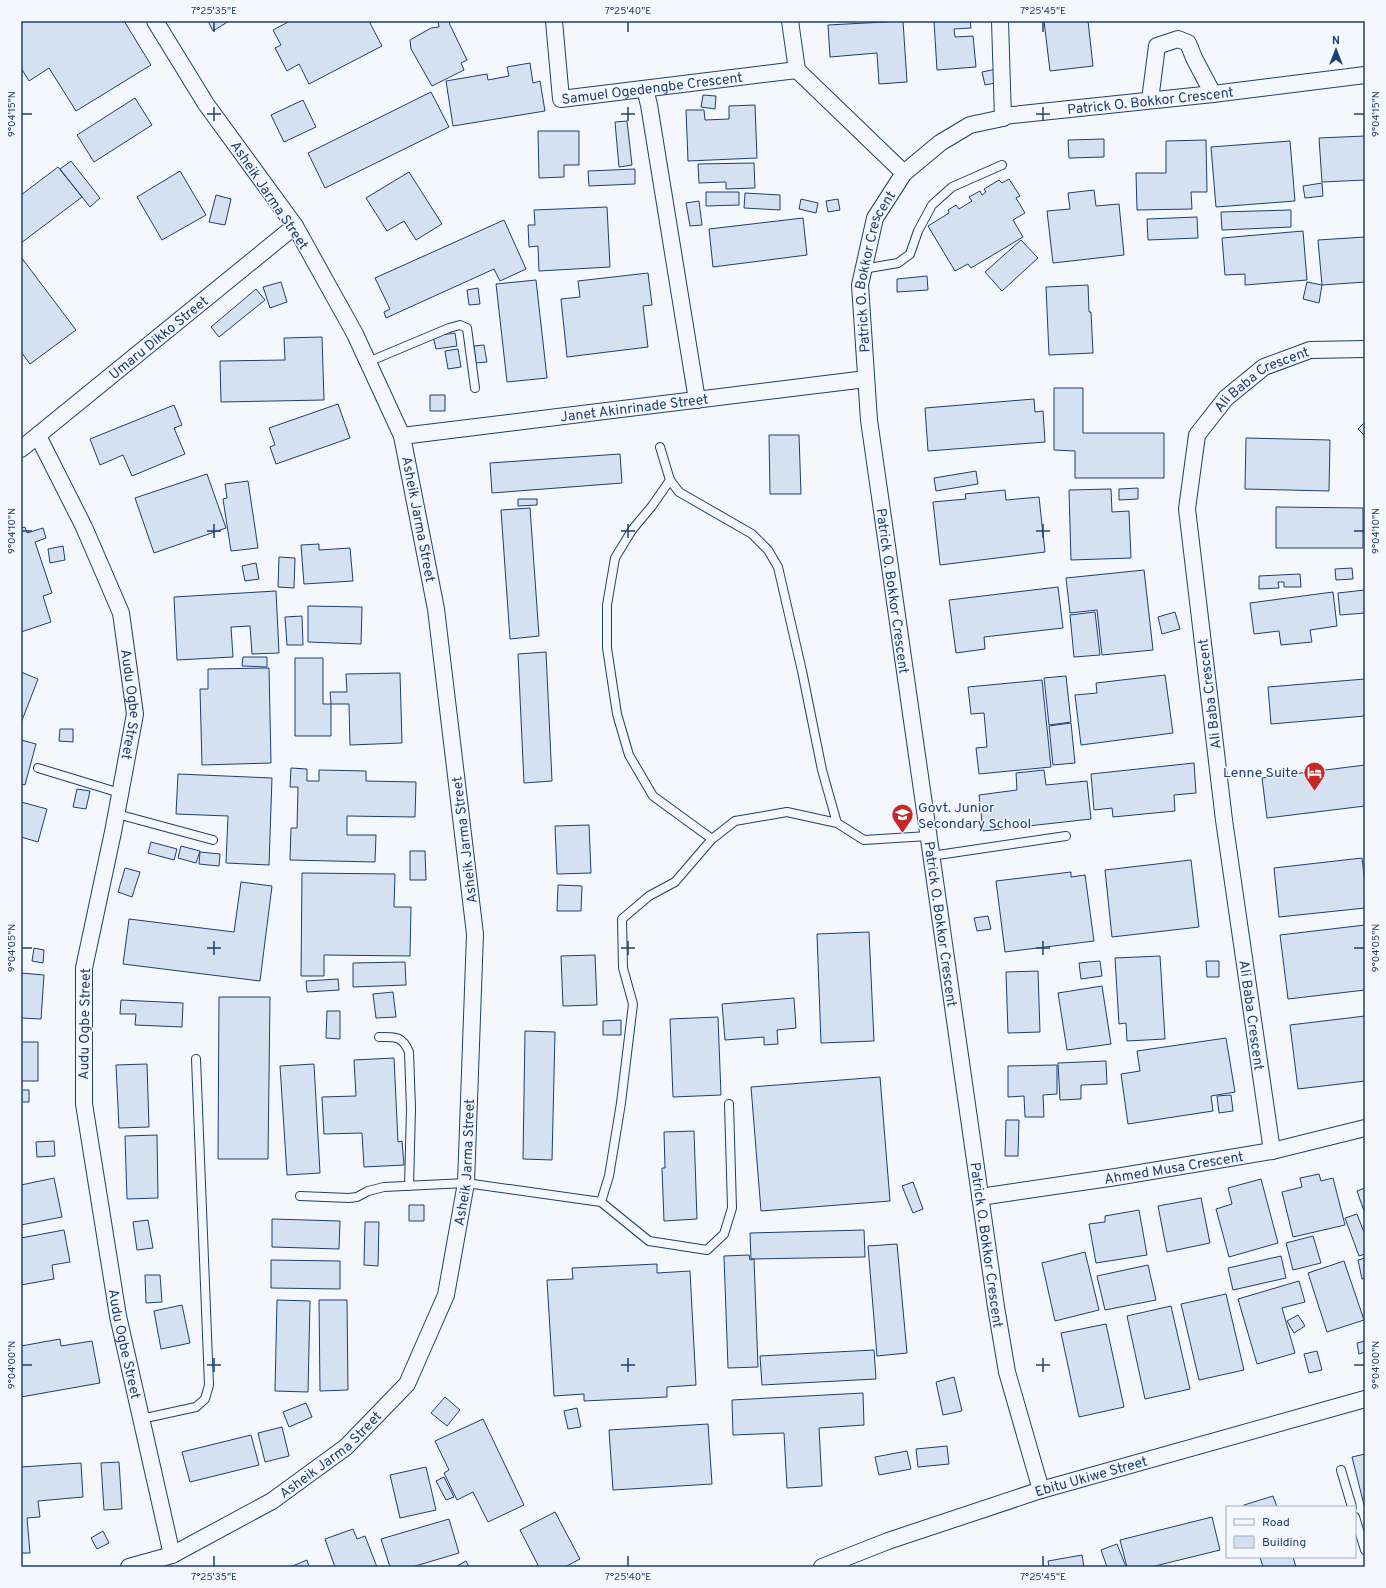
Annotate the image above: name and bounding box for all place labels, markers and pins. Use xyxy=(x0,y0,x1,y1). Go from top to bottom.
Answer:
hotel icon: Lenne Suite xyxy=(1301,759,1327,792)
place label: Lenne Suite xyxy=(1223,765,1298,782)
place label: Govt. Junior Secondary School xyxy=(918,800,1031,833)
school or university icon: Govt. Junior Secondary School xyxy=(890,802,916,835)

